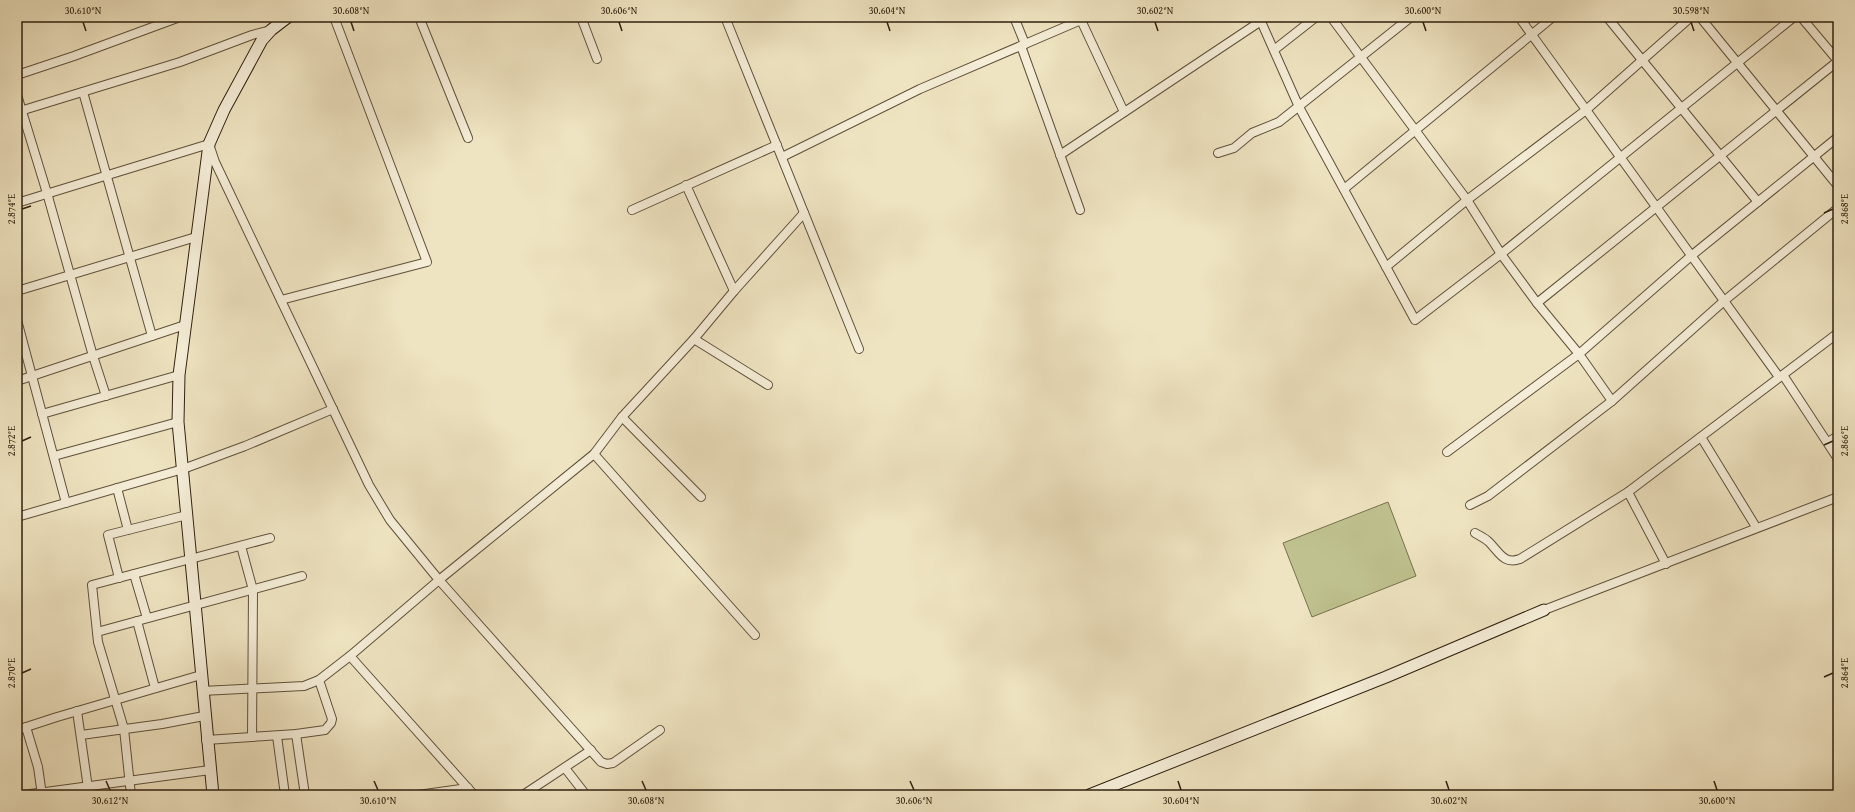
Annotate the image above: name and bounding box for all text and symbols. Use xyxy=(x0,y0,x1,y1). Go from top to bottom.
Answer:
text: 30.610°N xyxy=(65,3,102,18)
text: 30.608°N xyxy=(333,3,370,18)
text: 30.606°N xyxy=(601,3,638,18)
text: 30.604°N xyxy=(869,3,906,18)
text: 30.602°N xyxy=(1137,3,1174,18)
text: 30.600°N xyxy=(1405,3,1442,18)
text: 30.598°N xyxy=(1673,3,1710,18)
text: 2.874°E xyxy=(4,194,19,224)
text: 2.868°E xyxy=(1837,194,1852,224)
text: 2.872°E xyxy=(4,426,19,456)
text: 2.866°E xyxy=(1837,426,1852,456)
text: 2.870°E xyxy=(4,658,19,688)
text: 2.864°E xyxy=(1837,658,1852,688)
text: 30.612°N xyxy=(92,793,129,808)
text: 30.610°N xyxy=(360,793,397,808)
text: 30.608°N xyxy=(628,793,665,808)
text: 30.606°N xyxy=(896,793,933,808)
text: 30.604°N xyxy=(1163,793,1200,808)
text: 30.602°N xyxy=(1431,793,1468,808)
text: 30.600°N xyxy=(1699,793,1736,808)

